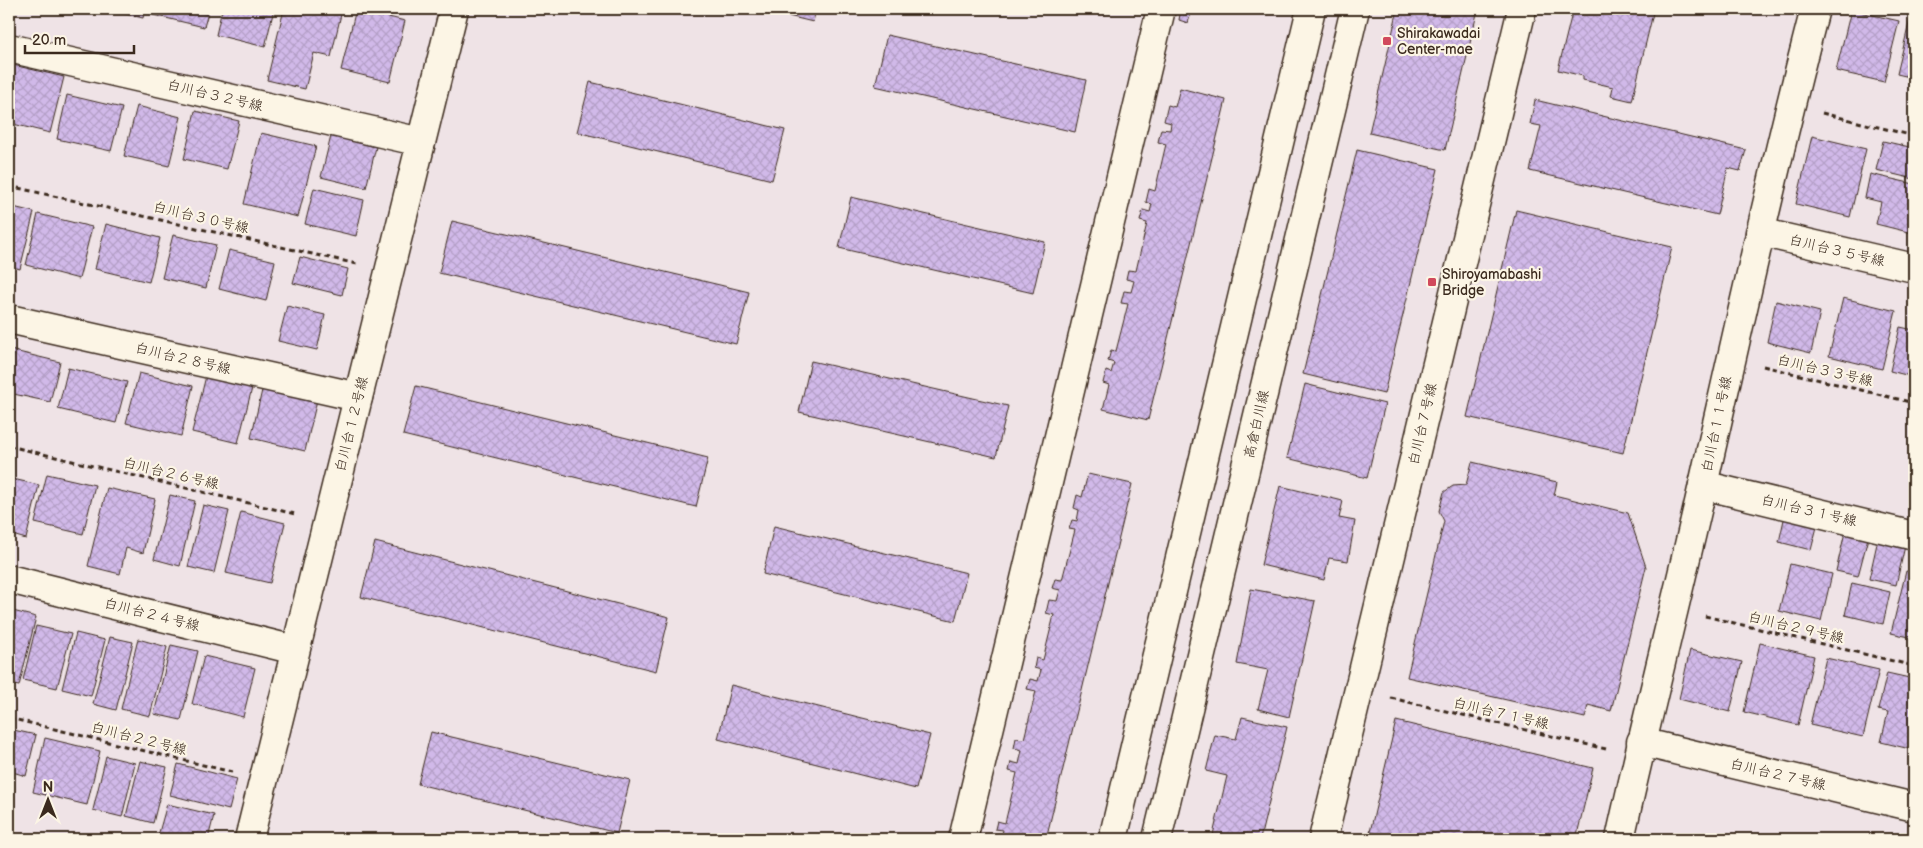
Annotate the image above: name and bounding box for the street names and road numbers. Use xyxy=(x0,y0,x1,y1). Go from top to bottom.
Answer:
street label: 白川台３２号線 xyxy=(165,76,265,115)
street label: 白川台３０号線 xyxy=(151,198,251,237)
street label: 白川台３５号線 xyxy=(1787,231,1887,270)
street label: 白川台２８号線 xyxy=(133,339,233,378)
street label: 白川台３３号線 xyxy=(1775,351,1875,390)
street label: 白川台１１号線 xyxy=(1698,374,1735,474)
street label: 白川台１２号線 xyxy=(331,375,372,474)
street label: 白川台７号線 xyxy=(1405,381,1440,467)
street label: 高倉白川線 xyxy=(1240,388,1273,460)
street label: 白川台２６号線 xyxy=(121,454,221,493)
street label: 白川台３１号線 xyxy=(1759,491,1859,530)
street label: 白川台２４号線 xyxy=(102,594,201,635)
street label: 白川台２９号線 xyxy=(1746,608,1846,647)
street label: 白川台７１号線 xyxy=(1451,694,1551,733)
street label: 白川台２２号線 xyxy=(89,718,188,759)
street label: 白川台２７号線 xyxy=(1728,755,1828,794)

